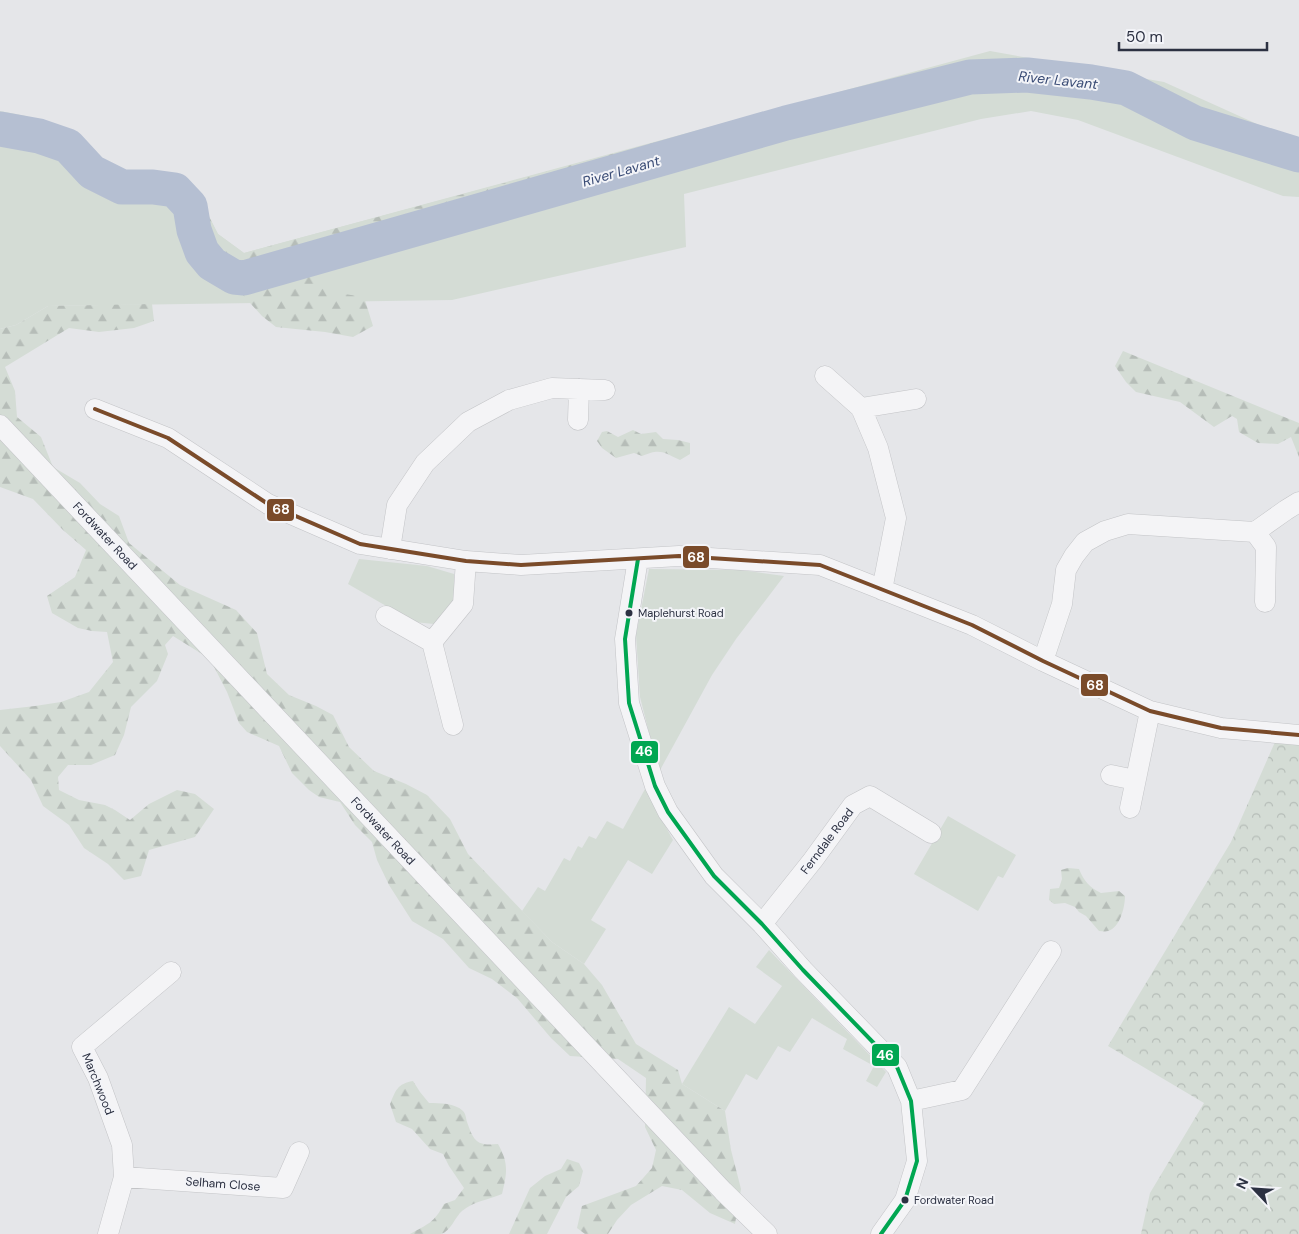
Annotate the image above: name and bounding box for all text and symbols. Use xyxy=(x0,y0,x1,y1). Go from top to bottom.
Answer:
scale bar xyxy=(1119,20,1266,52)
text: 50 m xyxy=(1126,27,1163,47)
water label: River Lavant xyxy=(1017,67,1099,93)
water label: River Lavant xyxy=(580,151,662,191)
line badge: 68 xyxy=(266,498,295,522)
street label: Fordwater Road xyxy=(69,499,141,573)
text: 68 xyxy=(272,500,290,518)
line badge: 68 xyxy=(682,545,710,569)
text: 68 xyxy=(687,548,705,566)
place label: Maplehurst Road xyxy=(638,606,724,620)
marker: Maplehurst Road xyxy=(624,608,634,618)
line badge: 68 xyxy=(1080,673,1109,697)
text: 68 xyxy=(1086,676,1104,694)
line badge: 46 xyxy=(630,740,659,764)
text: 46 xyxy=(635,742,653,760)
street label: Fordwater Road xyxy=(347,794,419,868)
street label: Ferndale Road xyxy=(797,805,857,877)
line badge: 46 xyxy=(871,1043,900,1067)
text: 46 xyxy=(876,1046,894,1064)
street label: Marchwood xyxy=(78,1051,118,1117)
north arrow xyxy=(1229,1164,1279,1214)
street label: Selham Close xyxy=(185,1173,261,1195)
text: N xyxy=(1232,1175,1253,1192)
place label: Fordwater Road xyxy=(914,1193,994,1207)
marker: Fordwater Road xyxy=(900,1195,910,1205)

